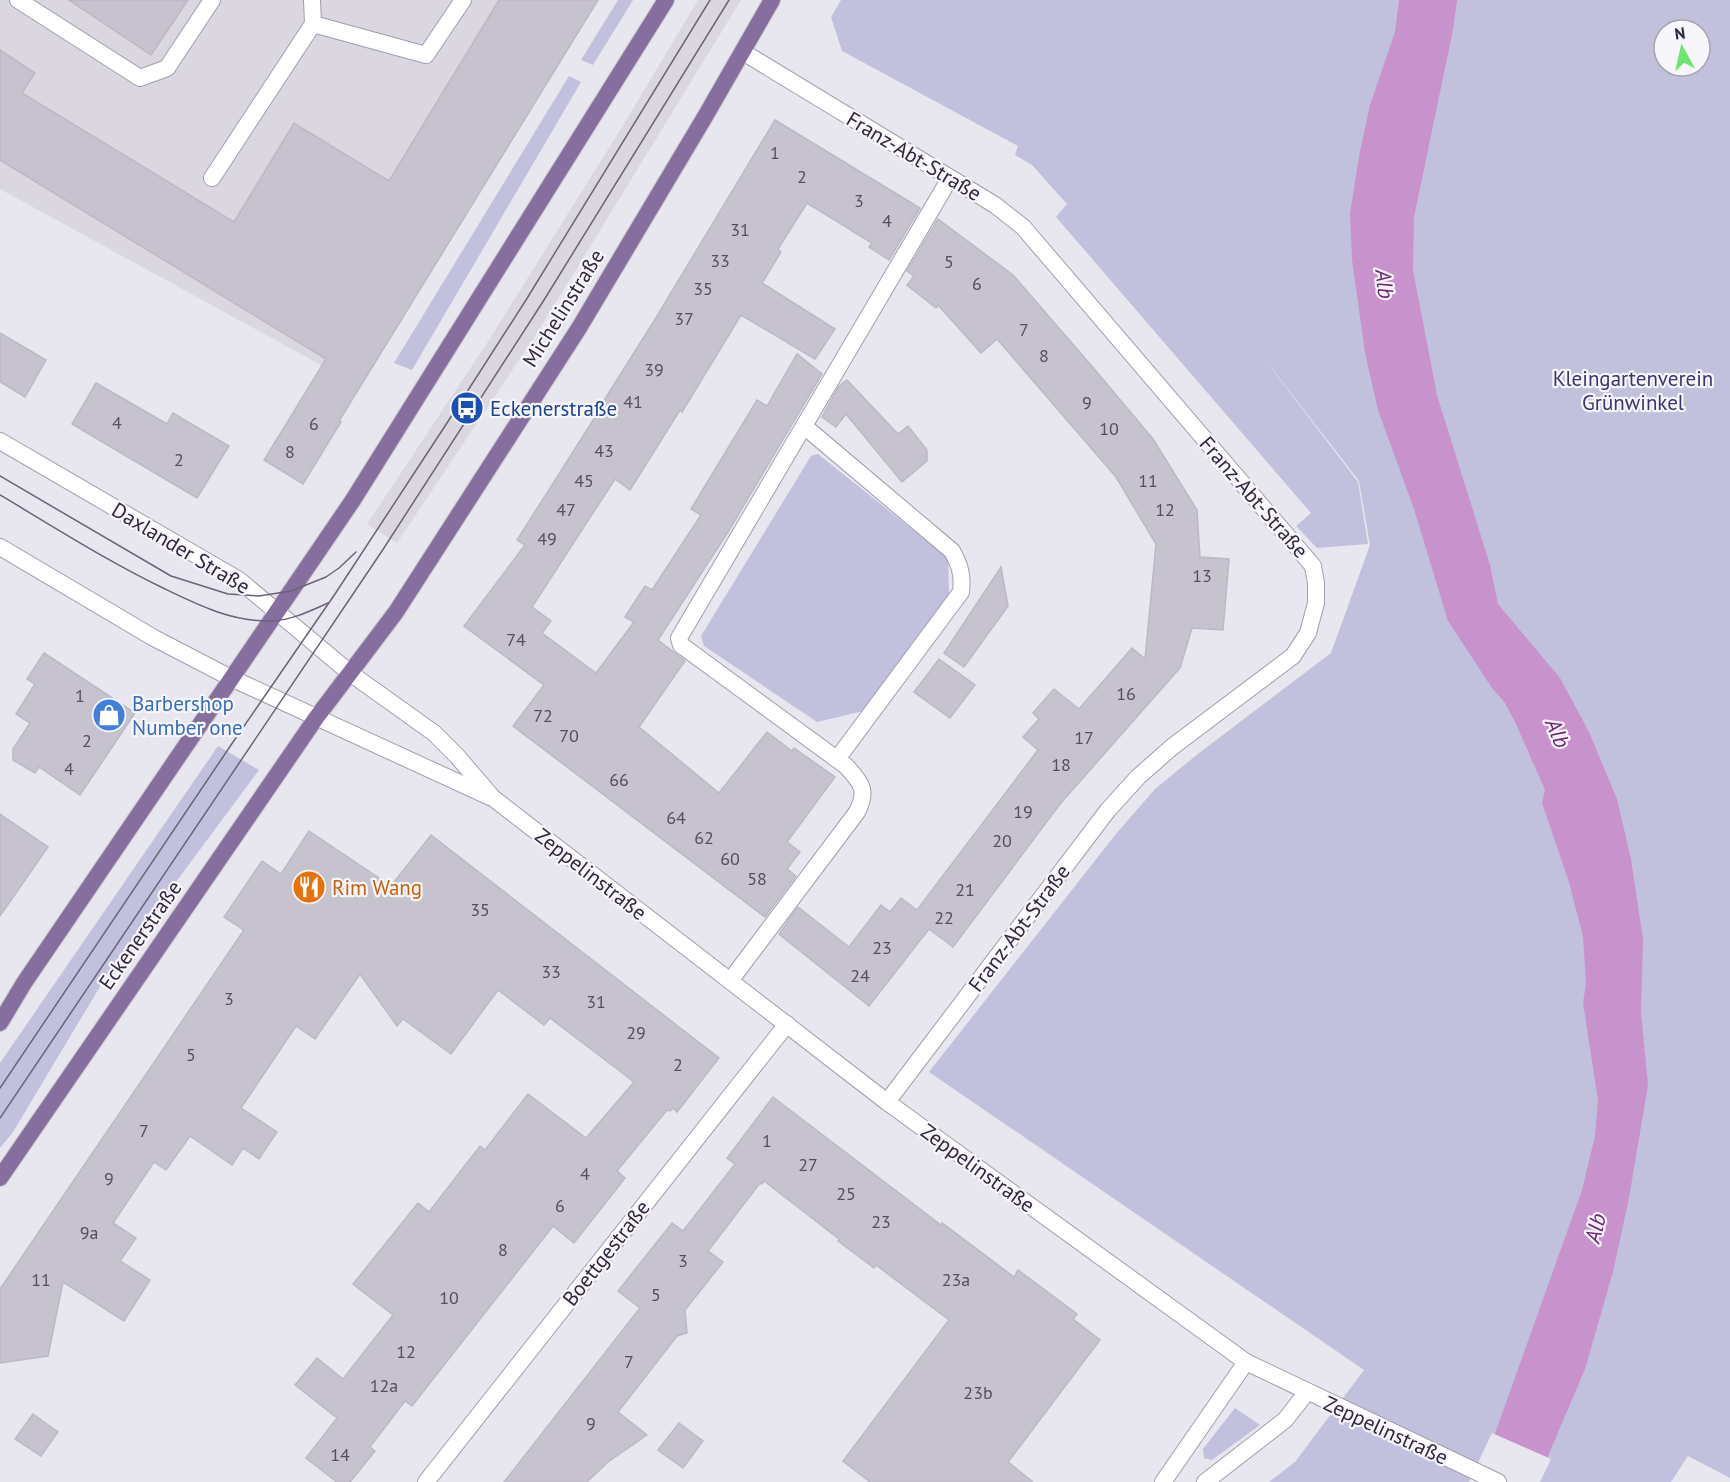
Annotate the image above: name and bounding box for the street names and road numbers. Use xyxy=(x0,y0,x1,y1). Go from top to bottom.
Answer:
street label: Franz-Abt-Straße xyxy=(842,105,986,207)
street label: Michelinstraße xyxy=(516,244,610,372)
street label: Franz-Abt-Straße xyxy=(1194,431,1314,563)
street label: Daxlander Straße xyxy=(107,496,255,600)
street label: Zeppelinstraße xyxy=(530,822,652,926)
street label: Franz-Abt-Straße xyxy=(962,859,1076,997)
street label: Eckenerstraße xyxy=(92,875,188,995)
street label: Zeppelinstraße xyxy=(916,1118,1040,1218)
street label: Boettgestraße xyxy=(556,1195,656,1311)
street label: Zeppelinstraße xyxy=(1319,1389,1453,1471)

